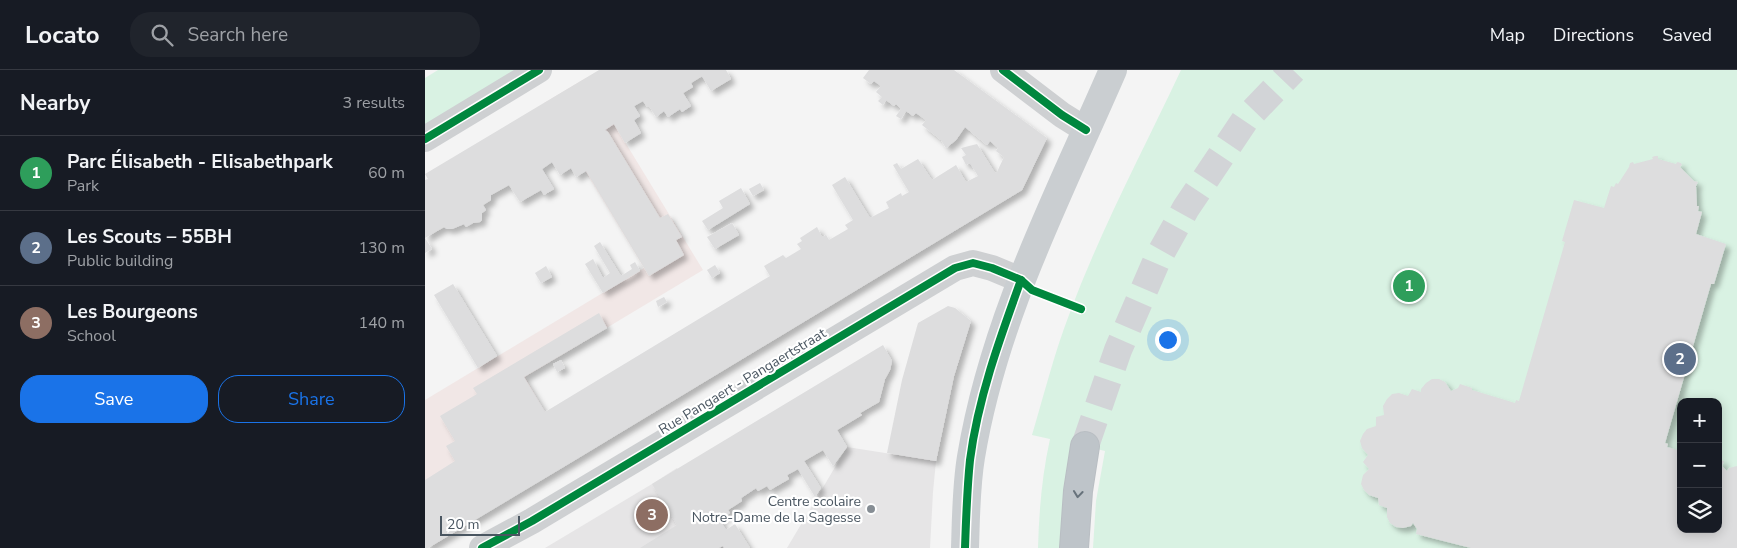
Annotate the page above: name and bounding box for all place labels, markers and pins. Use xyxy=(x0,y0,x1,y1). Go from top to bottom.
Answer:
pin: 1 xyxy=(1393,267,1425,305)
pin: 2 xyxy=(1664,340,1696,378)
place label: Centre scolaire Notre-Dame de la Sagesse xyxy=(692,492,861,527)
pin: 3 xyxy=(636,496,668,534)
marker: Centre scolaire Notre-Dame de la Sagesse xyxy=(865,503,877,515)

